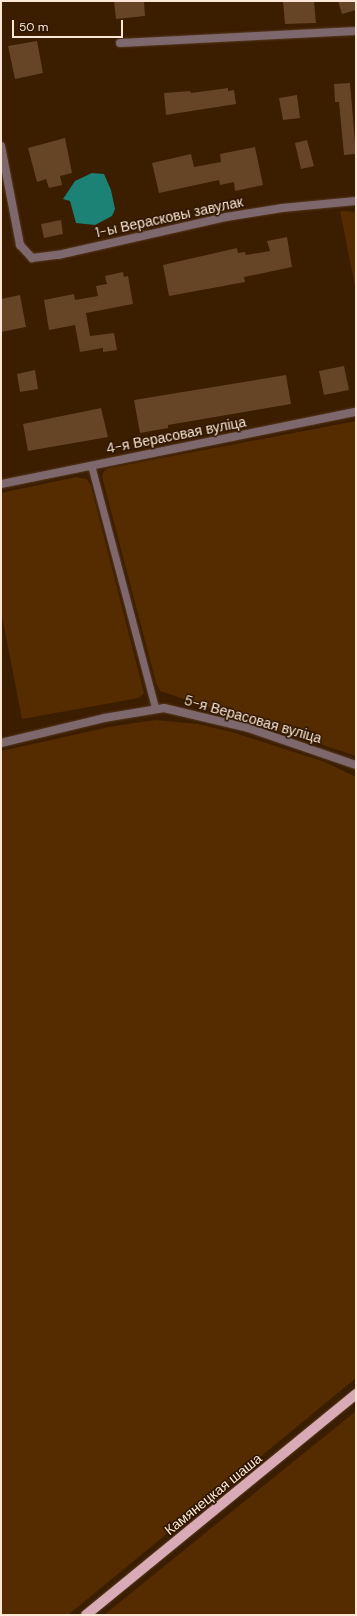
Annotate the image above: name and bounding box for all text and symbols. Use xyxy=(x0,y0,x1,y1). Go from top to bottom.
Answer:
scale bar xyxy=(14,12,125,38)
text: 50 m xyxy=(19,19,48,35)
street label: 1-ы Верасковы завулак xyxy=(93,193,245,241)
street label: 4-я Верасовая вуліца xyxy=(105,413,247,457)
street label: 5-я Верасовая вуліца xyxy=(182,691,324,747)
street label: Камянецкая шаша xyxy=(161,1450,265,1538)

